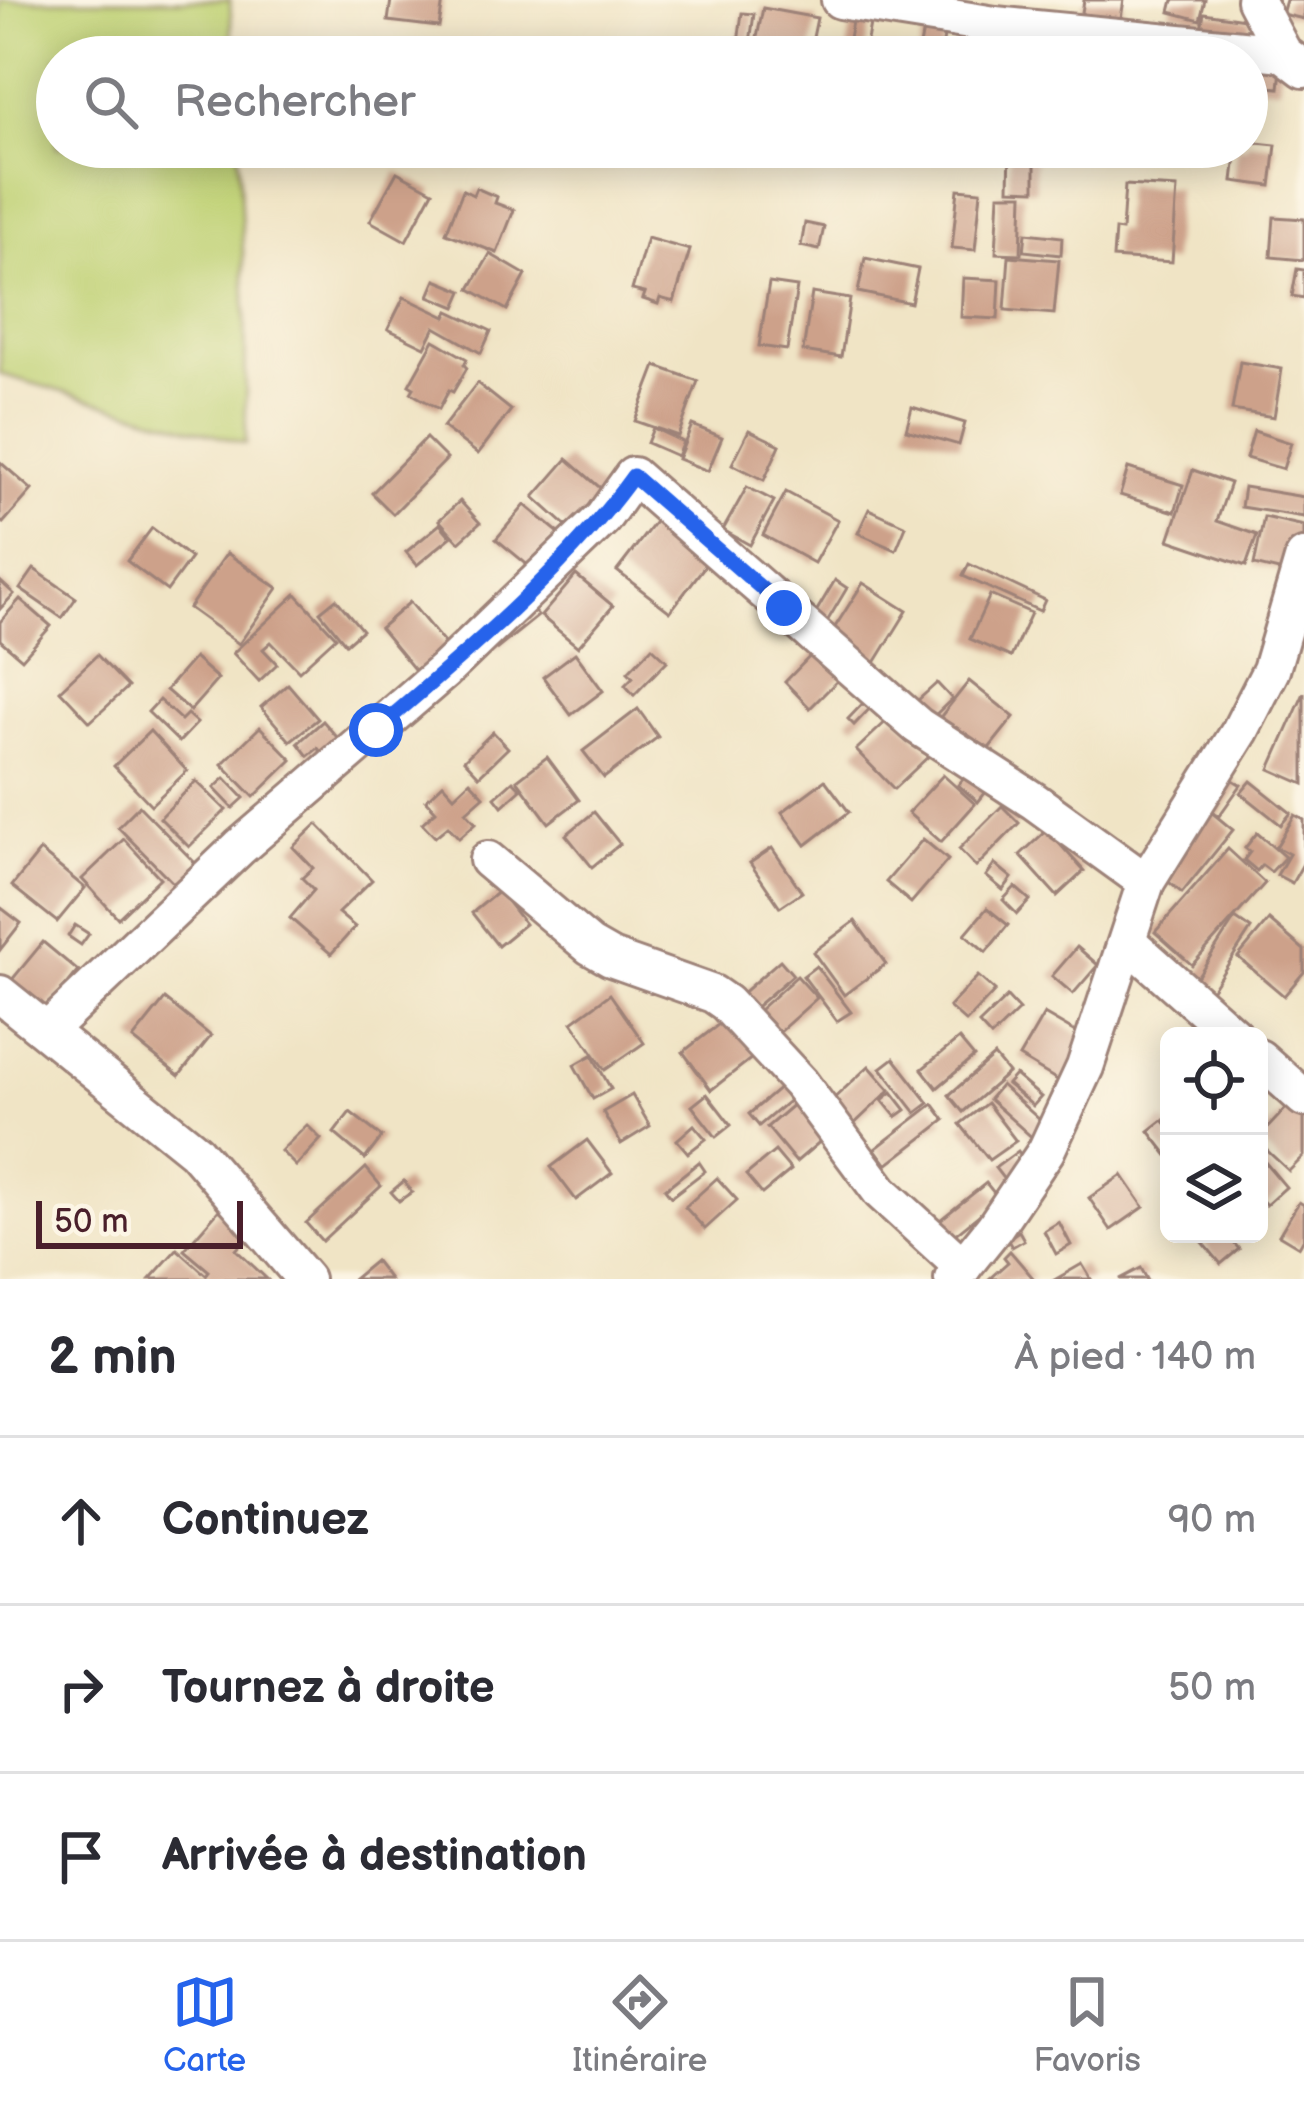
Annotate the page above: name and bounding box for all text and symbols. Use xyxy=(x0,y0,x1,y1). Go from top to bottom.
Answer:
search box xyxy=(36,36,1268,168)
icon: search xyxy=(78,69,144,135)
text: Rechercher xyxy=(174,75,415,130)
route end xyxy=(757,581,811,635)
route start xyxy=(349,703,403,757)
map controls xyxy=(1160,1027,1268,1243)
button: locate xyxy=(1160,1027,1268,1135)
button: layers xyxy=(1160,1135,1268,1243)
scale bar xyxy=(36,1195,243,1248)
text: 50 m xyxy=(54,1202,129,1242)
text: 2 min xyxy=(48,1327,177,1388)
text: À pied · 140 m xyxy=(1014,1334,1256,1381)
icon: ahead xyxy=(48,1488,114,1554)
text: Continuez xyxy=(162,1493,369,1548)
text: 90 m xyxy=(1168,1497,1256,1544)
icon: right xyxy=(48,1656,114,1722)
text: Tournez à droite xyxy=(162,1661,495,1716)
text: 50 m xyxy=(1168,1665,1256,1712)
icon: arrive xyxy=(48,1824,114,1890)
text: Arrivée à destination xyxy=(162,1829,587,1884)
tab: Carte xyxy=(163,1969,246,2081)
tab: Itinéraire xyxy=(572,1969,707,2081)
tab: Favoris xyxy=(1033,1969,1141,2081)

